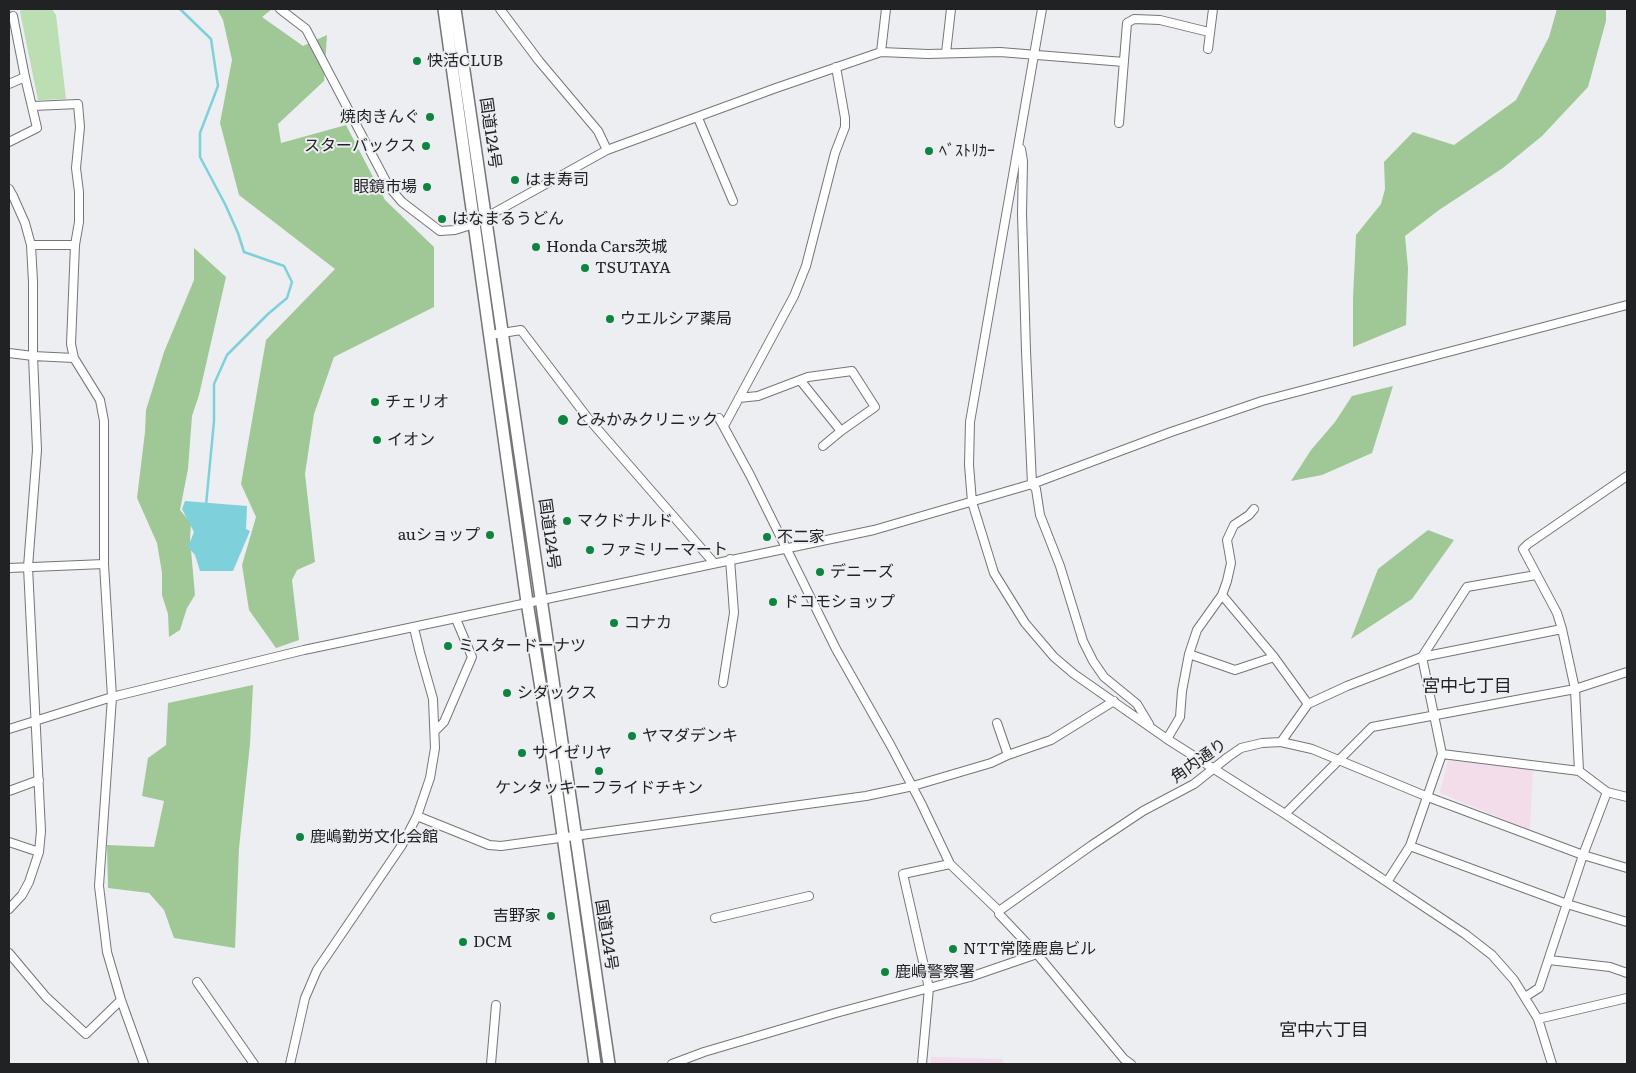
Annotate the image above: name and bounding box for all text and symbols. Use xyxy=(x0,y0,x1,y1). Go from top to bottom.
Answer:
place label: 快活CLUB xyxy=(427,51,503,71)
marker: 快活CLUB xyxy=(411,55,423,67)
street label: 国道124号 xyxy=(476,96,504,170)
place label: 焼肉きんぐ xyxy=(340,107,420,127)
marker: 焼肉きんぐ xyxy=(424,111,436,123)
place label: スターバックス xyxy=(304,136,416,156)
marker: スターバックス xyxy=(420,140,432,152)
place label: ﾍﾞｽﾄﾘｶｰ xyxy=(939,141,995,161)
marker: ﾍﾞｽﾄﾘｶｰ xyxy=(923,145,935,157)
place label: はま寿司 xyxy=(525,170,589,190)
marker: はま寿司 xyxy=(509,174,521,186)
place label: 眼鏡市場 xyxy=(353,177,417,197)
marker: 眼鏡市場 xyxy=(421,181,433,193)
place label: はなまるうどん xyxy=(452,209,564,229)
marker: はなまるうどん xyxy=(436,213,448,225)
place label: Honda Cars茨城 xyxy=(546,237,667,257)
marker: Honda Cars茨城 xyxy=(530,241,542,253)
place label: TSUTAYA xyxy=(595,258,671,278)
marker: TSUTAYA xyxy=(579,262,591,274)
place label: ウエルシア薬局 xyxy=(620,309,732,329)
marker: ウエルシア薬局 xyxy=(604,313,616,325)
place label: チェリオ xyxy=(385,392,449,412)
marker: チェリオ xyxy=(369,396,381,408)
place label: とみかみクリニック xyxy=(574,410,718,430)
marker: とみかみクリニック xyxy=(556,413,570,427)
place label: イオン xyxy=(387,430,435,450)
marker: イオン xyxy=(371,434,383,446)
street label: 国道124号 xyxy=(535,497,563,571)
place label: マクドナルド xyxy=(577,511,673,531)
marker: マクドナルド xyxy=(561,515,573,527)
place label: auショップ xyxy=(398,525,480,545)
place label: 不二家 xyxy=(777,527,825,547)
marker: auショップ xyxy=(484,529,496,541)
marker: 不二家 xyxy=(761,531,773,543)
place label: ファミリーマート xyxy=(600,540,728,560)
marker: ファミリーマート xyxy=(584,544,596,556)
place label: デニーズ xyxy=(830,562,894,582)
marker: デニーズ xyxy=(814,566,826,578)
place label: ドコモショップ xyxy=(783,592,895,612)
marker: ドコモショップ xyxy=(767,596,779,608)
place label: コナカ xyxy=(624,613,672,633)
marker: コナカ xyxy=(608,617,620,629)
place label: ミスタードーナツ xyxy=(458,636,586,656)
marker: ミスタードーナツ xyxy=(442,640,454,652)
district label: 宮中七丁目 xyxy=(1422,676,1512,698)
place label: シダックス xyxy=(517,683,597,703)
marker: シダックス xyxy=(501,687,513,699)
place label: ヤマダデンキ xyxy=(642,726,738,746)
marker: ヤマダデンキ xyxy=(626,730,638,742)
street label: 角内通り xyxy=(1167,735,1231,787)
place label: サイゼリヤ xyxy=(532,743,612,763)
marker: サイゼリヤ xyxy=(516,747,528,759)
marker: ケンタッキーフライドチキン xyxy=(593,765,605,777)
place label: ケンタッキーフライドチキン xyxy=(495,778,703,798)
place label: 鹿嶋勤労文化会館 xyxy=(310,827,438,847)
marker: 鹿嶋勤労文化会館 xyxy=(294,831,306,843)
street label: 国道124号 xyxy=(591,898,621,972)
place label: 吉野家 xyxy=(493,906,541,926)
marker: 吉野家 xyxy=(545,910,557,922)
place label: DCM xyxy=(473,932,512,952)
marker: DCM xyxy=(457,936,469,948)
place label: NTT常陸鹿島ビル xyxy=(963,939,1096,959)
marker: NTT常陸鹿島ビル xyxy=(947,943,959,955)
place label: 鹿嶋警察署 xyxy=(895,962,975,982)
marker: 鹿嶋警察署 xyxy=(879,966,891,978)
district label: 宮中六丁目 xyxy=(1279,1020,1369,1042)

